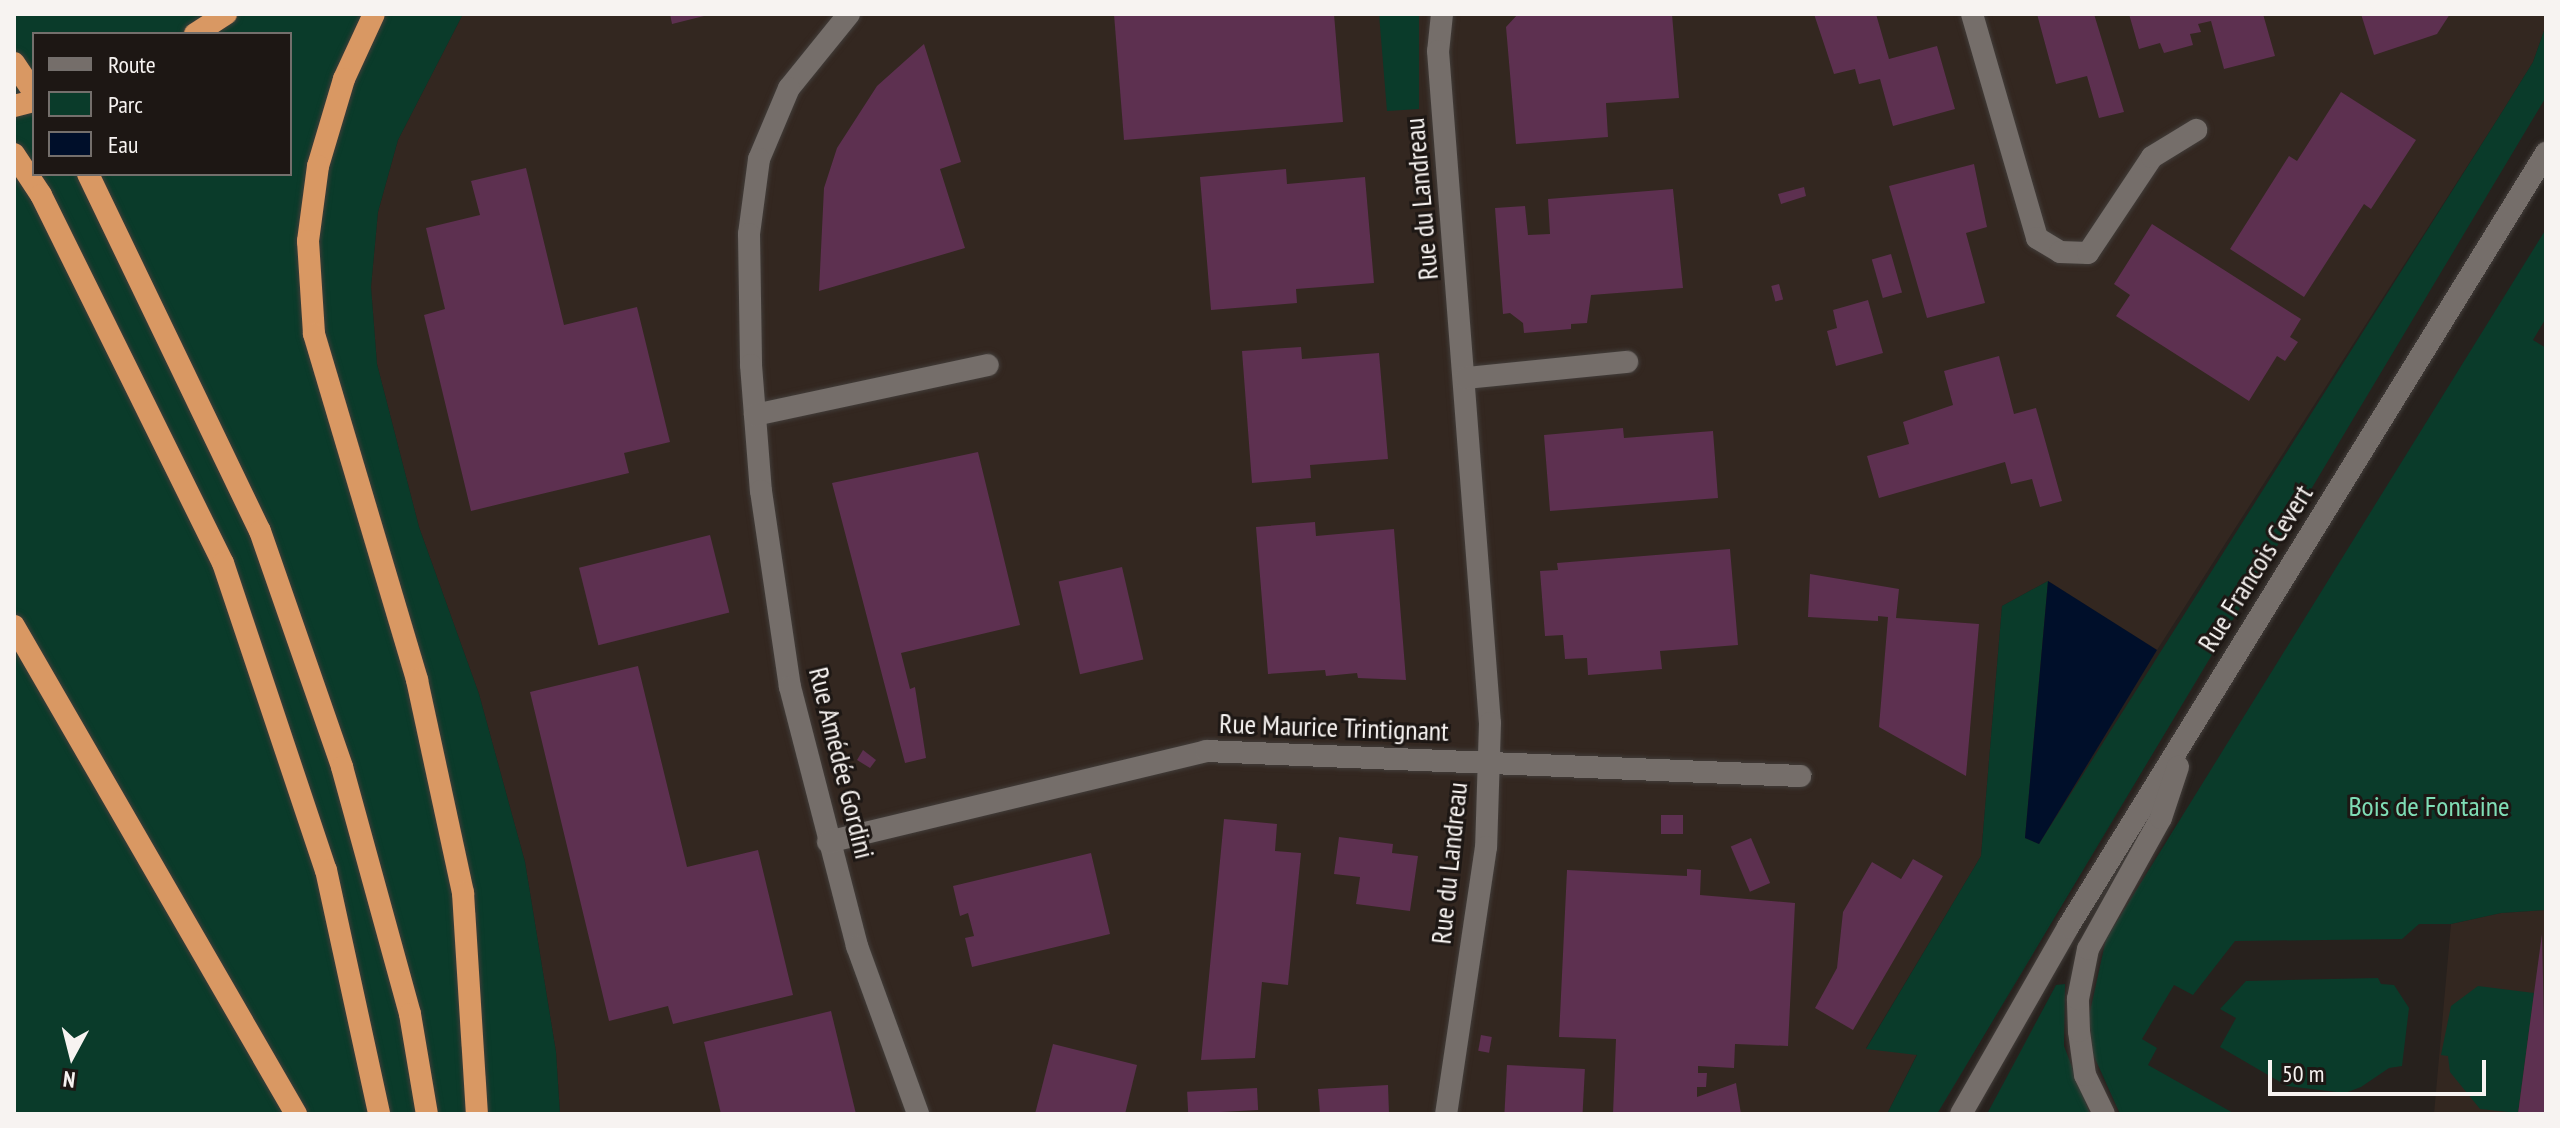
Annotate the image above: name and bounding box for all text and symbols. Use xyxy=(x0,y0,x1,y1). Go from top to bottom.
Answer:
legend xyxy=(32,32,292,176)
text: Route xyxy=(108,49,156,80)
text: Parc xyxy=(108,89,143,120)
street label: Rue du Landreau xyxy=(1397,116,1445,282)
text: Eau xyxy=(108,129,138,160)
street label: Rue Francois Cevert xyxy=(2190,478,2320,658)
street label: Rue Amédée Gordini xyxy=(802,663,882,863)
street label: Rue Maurice Trintignant xyxy=(1218,706,1450,748)
street label: Rue du Landreau xyxy=(1424,780,1474,946)
park label: Bois de Fontaine xyxy=(2348,789,2510,823)
north arrow xyxy=(32,1016,112,1096)
scale bar xyxy=(2272,1044,2490,1094)
text: 50 m xyxy=(2282,1058,2324,1089)
text: N xyxy=(61,1065,77,1094)

